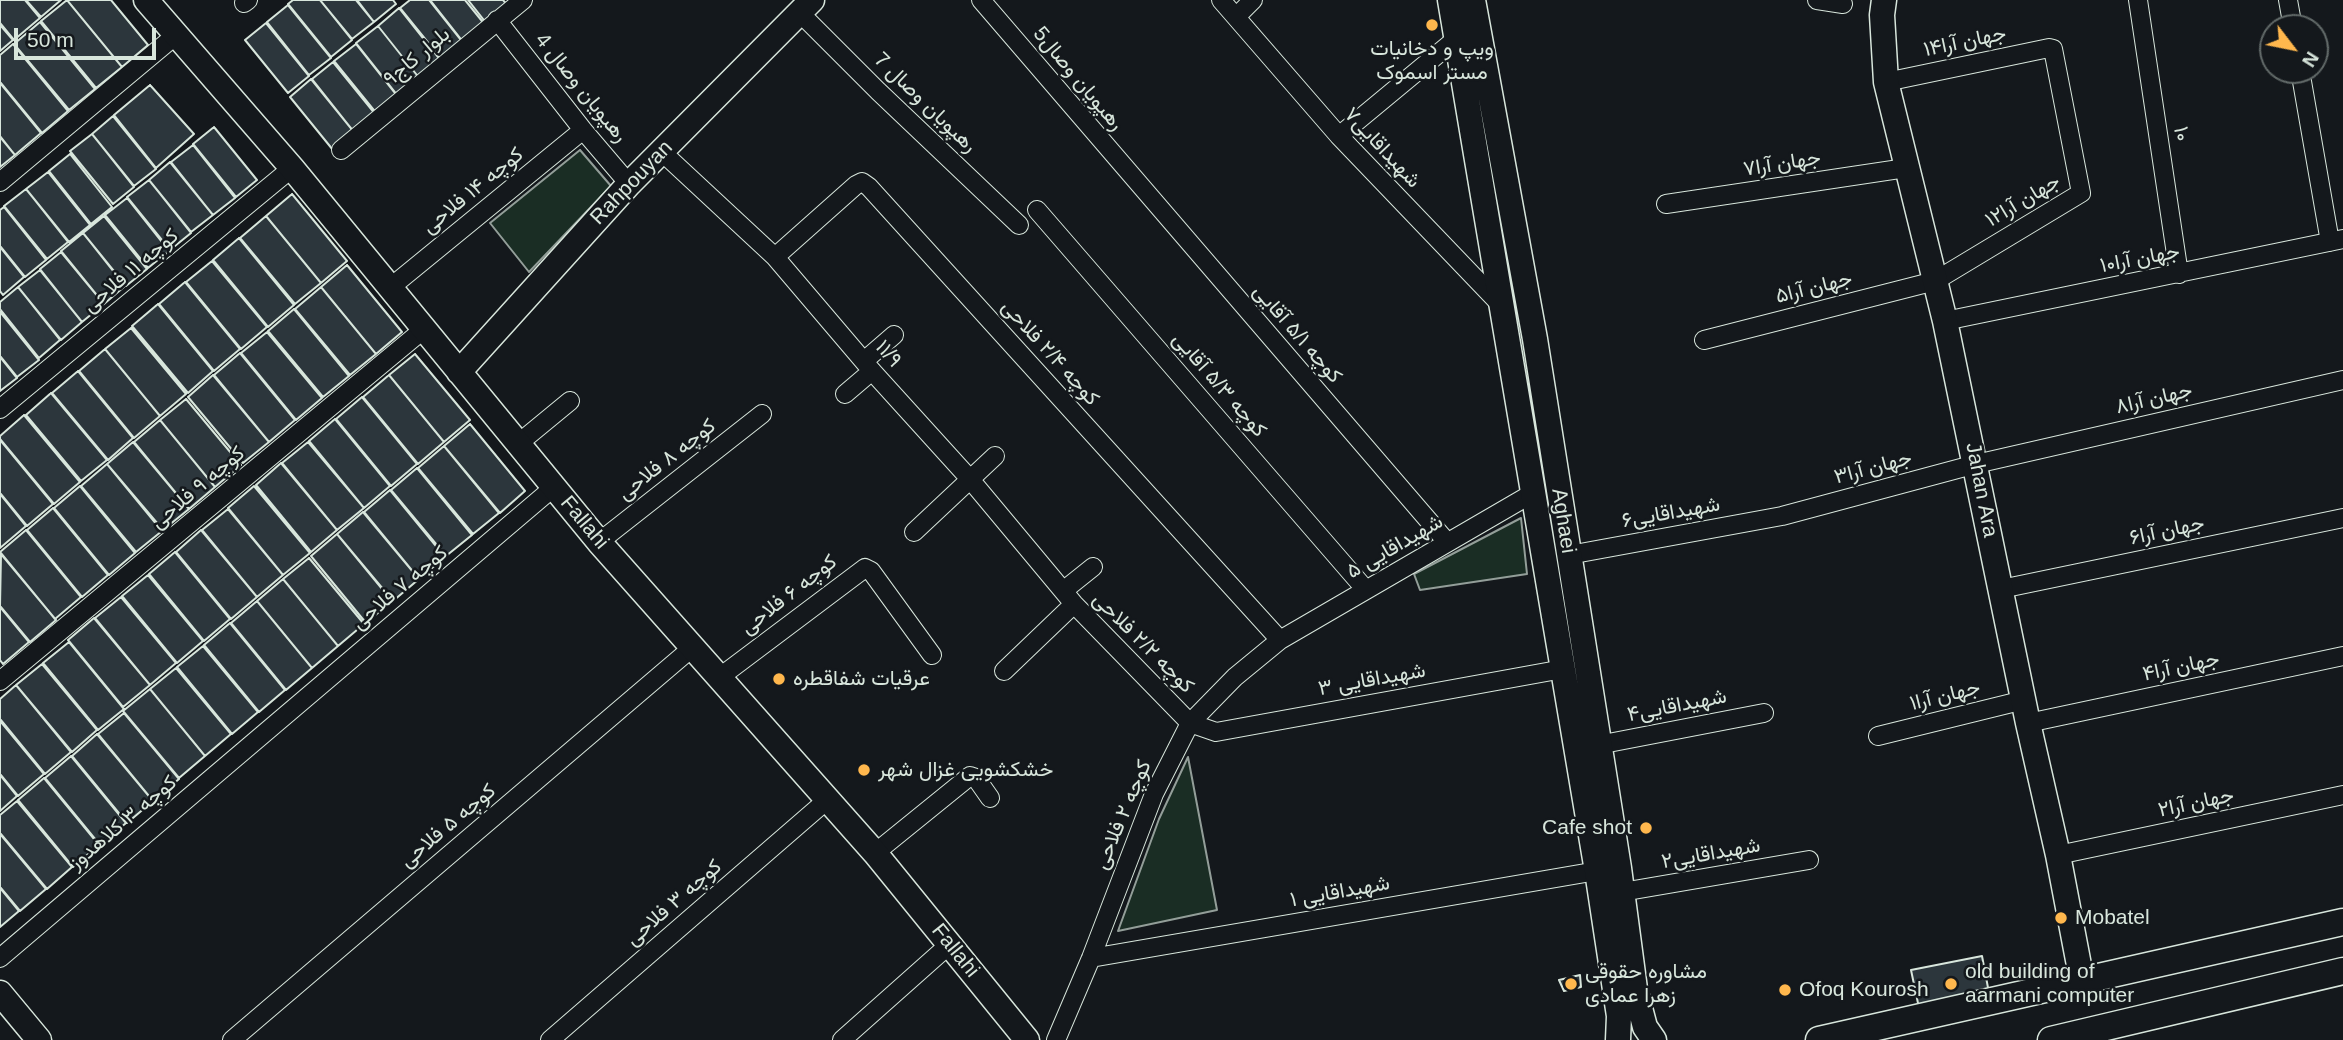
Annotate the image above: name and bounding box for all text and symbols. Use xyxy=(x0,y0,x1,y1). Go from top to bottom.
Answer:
scale bar xyxy=(18,14,159,58)
north arrow xyxy=(2259,14,2329,84)
marker: ویپ و دخانیات مستر اسموک xyxy=(1424,17,1440,33)
street label: جهان آرا۱۴ xyxy=(1921,21,2009,63)
street label: بلوار کاج۹ xyxy=(379,22,455,92)
street label: رهپویان وصال5 xyxy=(1027,22,1129,136)
text: 50 m xyxy=(27,28,74,51)
street label: 4 رهپویان وصال xyxy=(529,28,633,148)
place label: ویپ و دخانیات مستر اسموک xyxy=(1370,36,1494,86)
street label: 7 رهپویان وصال xyxy=(868,48,982,158)
text: N xyxy=(2298,48,2323,71)
street label: شهیداقایی۷ xyxy=(1338,102,1426,194)
street label: ۱۰ xyxy=(2167,125,2195,143)
street label: Rahpouyan xyxy=(586,136,678,230)
street label: کوچه ۱۴ فلاحی xyxy=(417,142,529,240)
street label: جهان آرا۷ xyxy=(1742,145,1822,183)
street label: جهان آرا۱۲ xyxy=(1981,169,2065,233)
street label: کوچه ۱۱ فلاحی xyxy=(78,224,184,318)
street label: جهان آرا۱۰ xyxy=(2098,239,2182,279)
street label: جهان آرا۵ xyxy=(1773,266,1855,310)
street label: کوچه ۵/۱ آقایی xyxy=(1247,279,1347,389)
street label: کوچه ۲/۴ فلاحی xyxy=(996,295,1104,411)
street label: کوچه ۵/۳ آقایی xyxy=(1166,327,1272,443)
street label: ۱۱/۹ xyxy=(869,335,907,373)
street label: جهان آرا۸ xyxy=(2113,378,2195,420)
street label: کوچه ۸ فلاحی xyxy=(613,414,721,506)
street label: کوچه ۹ فلاحی xyxy=(146,441,250,535)
street label: Jahan Ara xyxy=(1959,441,2003,539)
street label: جهان آرا۳ xyxy=(1831,446,1915,490)
street label: Aghaei xyxy=(1545,487,1581,555)
street label: Fallahi xyxy=(554,491,614,555)
street label: شهیداقایی۶ xyxy=(1620,492,1722,534)
street label: ۵ شهیداقایی xyxy=(1342,509,1448,585)
street label: جهان آرا۶ xyxy=(2127,511,2207,551)
street label: کوچه ۷ فلاحی xyxy=(347,541,453,635)
street label: کوچه ۶ فلاحی xyxy=(736,550,842,640)
street label: کوچه ۲/۲ فلاحی xyxy=(1087,587,1199,699)
street label: جهان آرا۴ xyxy=(2140,647,2222,687)
street label: ۳ شهیداقایی xyxy=(1316,658,1428,702)
place label: عرقیات شفاقطره xyxy=(793,666,930,692)
marker: عرقیات شفاقطره xyxy=(771,671,787,687)
street label: جهان آرا۱ xyxy=(1907,675,1983,717)
street label: شهیداقایی۴ xyxy=(1625,684,1729,728)
place label: خشکشویی غزال شهر xyxy=(878,757,1053,783)
street label: کوچه ۲ فلاحی xyxy=(1089,757,1157,873)
marker: خشکشویی غزال شهر xyxy=(856,762,872,778)
street label: کوچه ۳ کلاهدوز xyxy=(64,770,182,876)
street label: کوچه ۵ فلاحی xyxy=(395,779,501,873)
street label: جهان آرا۲ xyxy=(2156,783,2236,823)
place label: Cafe shot xyxy=(1542,815,1632,841)
marker: Cafe shot xyxy=(1638,820,1654,836)
street label: شهیداقایی۲ xyxy=(1660,833,1762,875)
street label: کوچه ۳ فلاحی xyxy=(621,854,727,952)
street label: ۱ شهیداقایی xyxy=(1288,871,1392,913)
place label: Mobatel xyxy=(2075,905,2150,931)
marker: Mobatel xyxy=(2053,910,2069,926)
street label: Fallahi xyxy=(926,919,984,983)
place label: مشاوره حقوقی زهرا عمادی xyxy=(1585,959,1707,1009)
place label: old building of aarmani computer xyxy=(1965,959,2134,1009)
marker: مشاوره حقوقی زهرا عمادی xyxy=(1563,976,1579,992)
marker: old building of aarmani computer xyxy=(1943,976,1959,992)
place label: Ofoq Kourosh xyxy=(1799,977,1929,1003)
marker: Ofoq Kourosh xyxy=(1777,982,1793,998)

